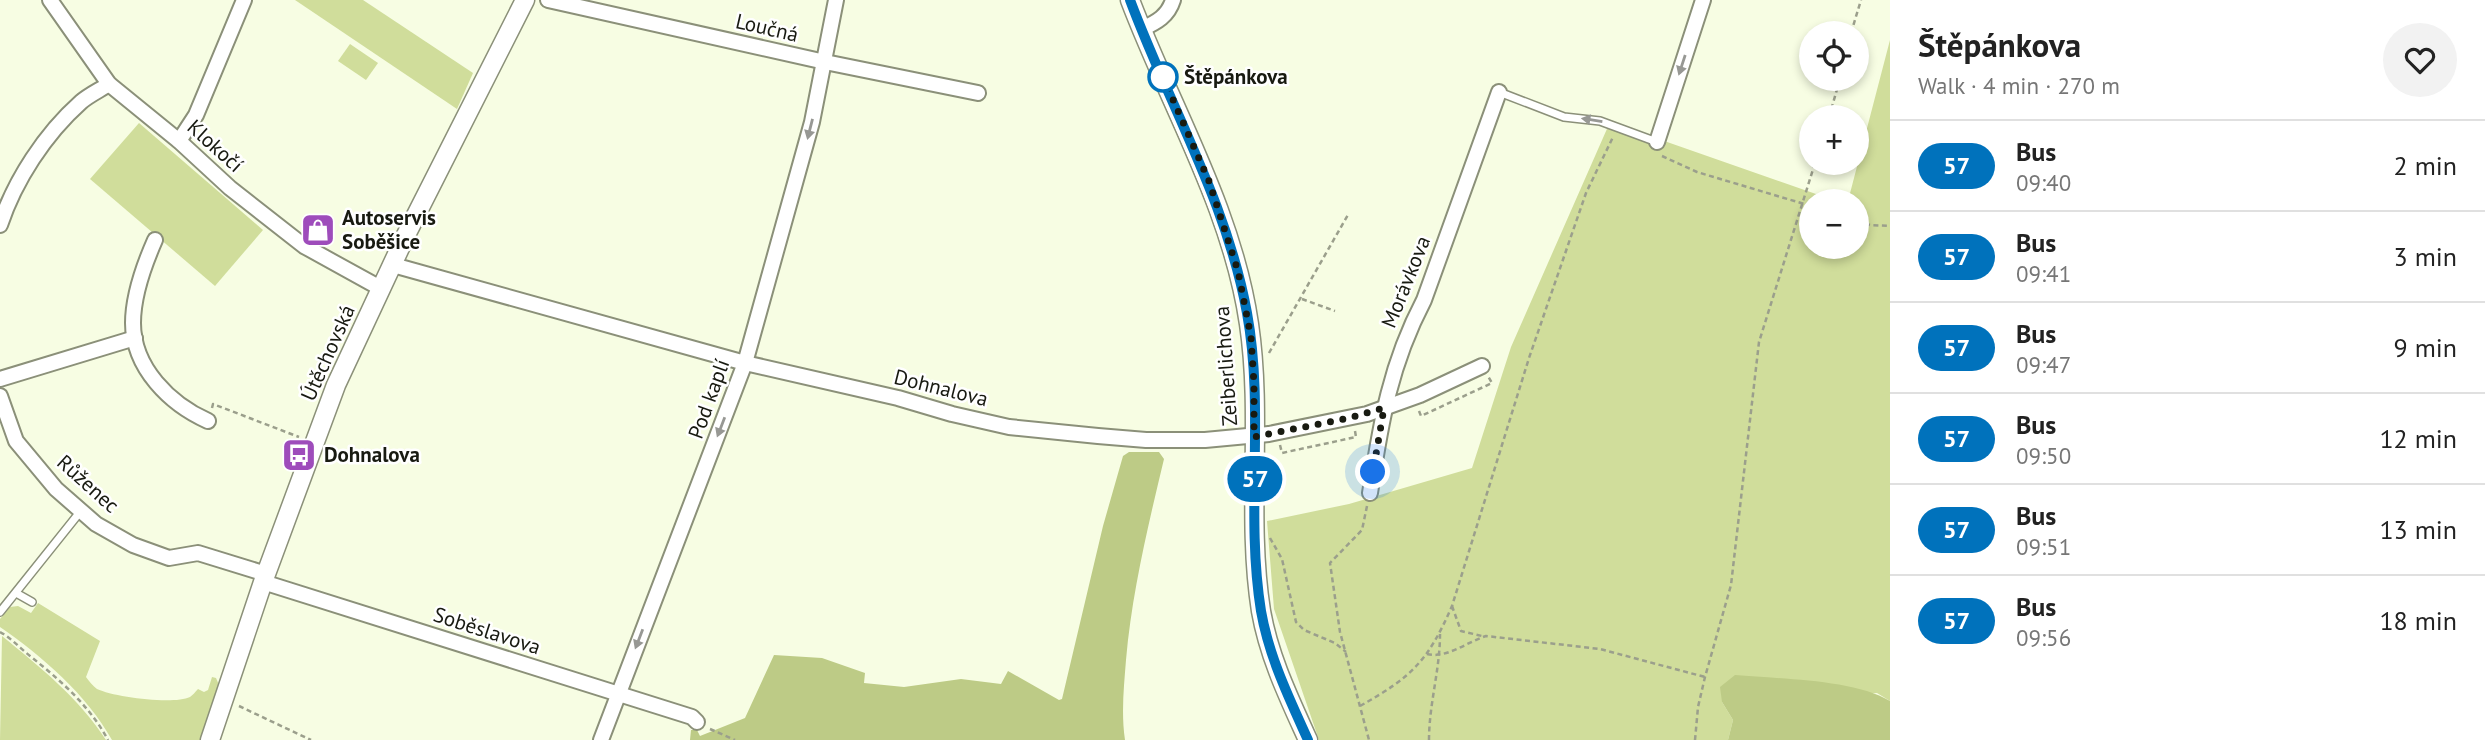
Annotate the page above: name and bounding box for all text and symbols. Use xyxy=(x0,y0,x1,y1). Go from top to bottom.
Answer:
street label: Loučná xyxy=(733,7,801,48)
map controls xyxy=(1799,21,1869,259)
button: locate xyxy=(1799,21,1869,91)
text: Štěpánkova xyxy=(1918,23,2081,66)
button: heart xyxy=(2383,23,2457,97)
one-way arrow xyxy=(1676,55,1687,76)
marker: Štěpánkova xyxy=(1148,62,1178,92)
place label: Štěpánkova xyxy=(1184,63,1288,90)
text: Walk · 4 min · 270 m xyxy=(1918,71,2120,100)
button: + xyxy=(1799,105,1869,175)
street label: Klokočí xyxy=(182,113,249,178)
one-way arrow xyxy=(1581,115,1603,126)
one-way arrow xyxy=(804,118,815,140)
text: Bus xyxy=(2016,135,2056,168)
text: 2 min xyxy=(2394,149,2457,182)
text: 57 xyxy=(1943,150,1970,181)
text: 09:40 xyxy=(2016,168,2071,197)
button: − xyxy=(1799,189,1869,259)
place label: Autoservis Soběšice xyxy=(342,204,436,255)
shop icon: Autoservis Soběšice xyxy=(299,211,337,249)
text: Bus xyxy=(2016,226,2056,259)
street label: Morávkova xyxy=(1375,232,1436,332)
text: 3 min xyxy=(2394,240,2457,273)
text: 57 xyxy=(1943,241,1970,272)
text: 09:41 xyxy=(2016,259,2071,288)
street label: Útěchovská xyxy=(294,301,361,405)
street label: Zeiberlichova xyxy=(1208,305,1243,427)
text: Bus xyxy=(2016,317,2056,350)
text: 9 min xyxy=(2394,331,2457,364)
text: 57 xyxy=(1943,332,1970,363)
text: 09:47 xyxy=(2016,350,2071,379)
street label: Pod kaplí xyxy=(682,355,735,442)
street label: Dohnalova xyxy=(891,363,991,412)
text: Bus xyxy=(2016,408,2056,441)
one-way arrow xyxy=(716,417,727,438)
text: 12 min xyxy=(2379,422,2457,455)
text: 57 xyxy=(1943,423,1970,454)
bus stop icon: Dohnalova xyxy=(280,436,318,474)
place label: Dohnalova xyxy=(324,441,420,468)
text: 09:50 xyxy=(2016,441,2071,470)
street label: Růženec xyxy=(52,449,125,519)
your location xyxy=(1355,454,1390,489)
line badge: 57 xyxy=(1224,456,1286,502)
text: 57 xyxy=(1241,463,1269,494)
text: Bus xyxy=(2016,499,2056,532)
text: 13 min xyxy=(2379,513,2457,546)
text: 57 xyxy=(1943,514,1970,545)
text: 09:51 xyxy=(2016,532,2071,561)
text: Bus xyxy=(2016,590,2056,623)
street label: Soběslavova xyxy=(430,600,544,661)
text: 18 min xyxy=(2379,604,2457,637)
text: 57 xyxy=(1943,605,1970,636)
text: 09:56 xyxy=(2016,623,2071,652)
one-way arrow xyxy=(634,629,645,650)

